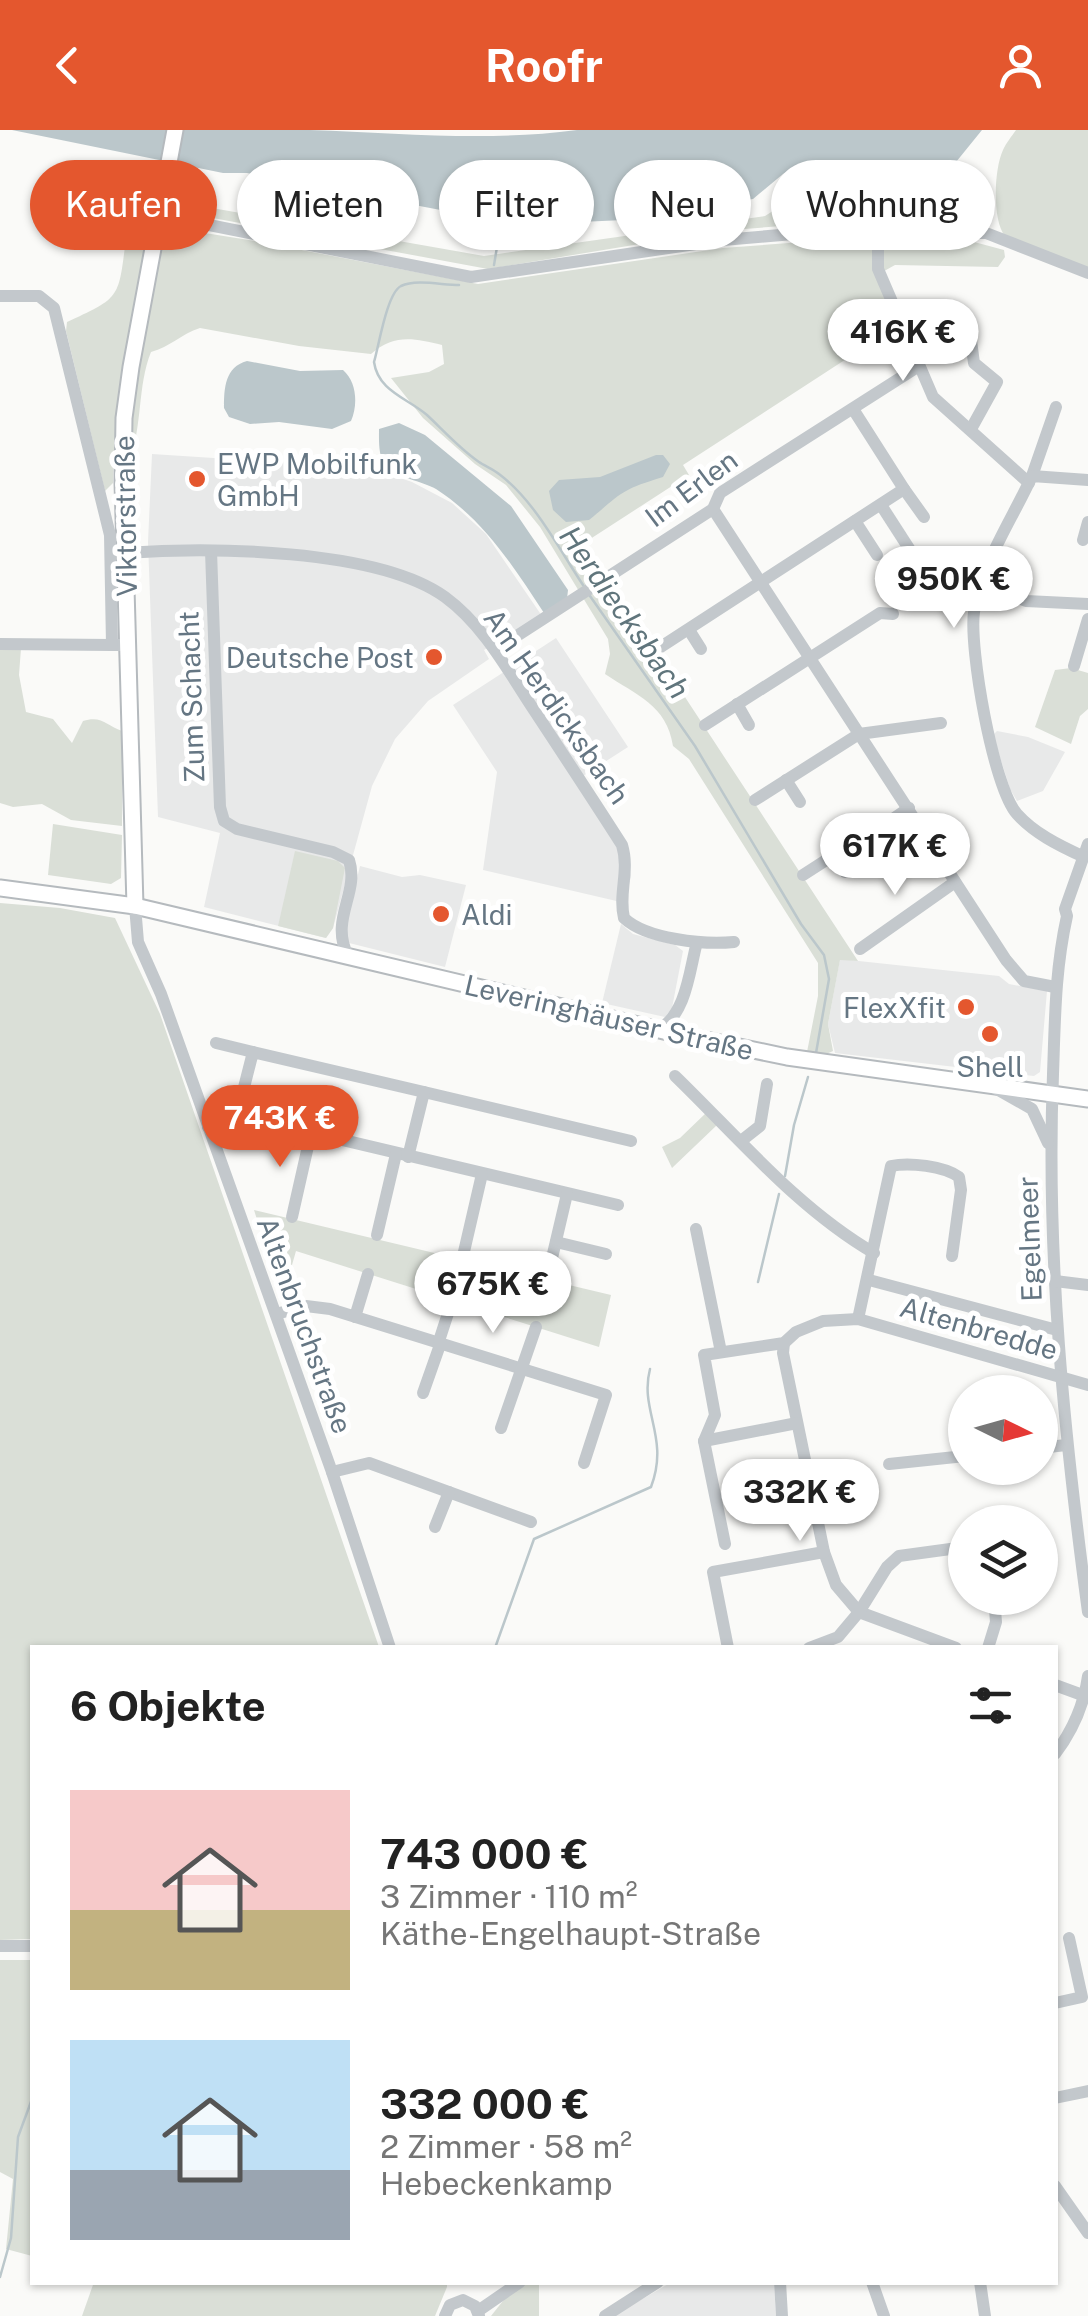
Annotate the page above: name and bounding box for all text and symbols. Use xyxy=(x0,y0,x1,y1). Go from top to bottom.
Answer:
icon: back xyxy=(40,38,95,93)
icon: person xyxy=(993,38,1048,93)
text: Roofr xyxy=(485,39,603,92)
chip: Kaufen xyxy=(30,160,217,250)
chip: Mieten xyxy=(237,160,419,250)
chip: Filter xyxy=(439,160,594,250)
chip: Neu xyxy=(614,160,751,250)
chip: Wohnung xyxy=(771,160,995,250)
pin: 416K € xyxy=(822,299,984,384)
text: 416K € xyxy=(850,313,956,350)
street label: Viktorstraße xyxy=(107,435,143,597)
street label: Im Erlen xyxy=(638,443,744,533)
place label: EWP Mobilfunk GmbH xyxy=(217,447,417,512)
marker: EWP Mobilfunk GmbH xyxy=(186,468,208,490)
water label: Herdiecksbach xyxy=(552,519,698,705)
pin: 950K € xyxy=(873,546,1035,631)
text: 950K € xyxy=(897,560,1011,597)
street label: Am Herdicksbach xyxy=(477,602,637,810)
street label: Zum Schacht xyxy=(172,610,210,784)
place label: Deutsche Post xyxy=(226,641,414,674)
marker: Deutsche Post xyxy=(423,646,445,668)
pin: 617K € xyxy=(814,813,976,898)
text: 617K € xyxy=(842,827,948,864)
place label: Aldi xyxy=(461,898,512,931)
marker: Aldi xyxy=(430,903,452,925)
street label: Leveringhäuser Straße xyxy=(461,968,757,1066)
place label: FlexXfit xyxy=(843,991,946,1024)
marker: FlexXfit xyxy=(955,996,977,1018)
marker: Shell xyxy=(979,1023,1001,1045)
place label: Shell xyxy=(956,1050,1024,1083)
pin: 743K € xyxy=(199,1085,361,1170)
text: 743K € xyxy=(224,1099,336,1136)
street label: Egelmeer xyxy=(1010,1176,1048,1302)
street label: Altenbruchstraße xyxy=(251,1212,359,1438)
pin: 675K € xyxy=(412,1251,574,1336)
text: 675K € xyxy=(436,1265,550,1302)
street label: Altenbredde xyxy=(896,1290,1062,1366)
north arrow xyxy=(948,1375,1058,1485)
map controls xyxy=(948,1375,1058,1615)
pin: 332K € xyxy=(719,1459,881,1544)
text: 332K € xyxy=(743,1473,857,1510)
button: layers xyxy=(948,1505,1058,1615)
icon: filters xyxy=(963,1678,1018,1733)
text: 6 Objekte xyxy=(70,1681,266,1730)
text: 743 000 € xyxy=(380,1829,589,1878)
icon: home xyxy=(150,1830,270,1950)
text: 3 Zimmer · 110 m² xyxy=(380,1878,637,1915)
text: Käthe-Engelhaupt-Straße xyxy=(380,1915,761,1952)
text: 332 000 € xyxy=(380,2079,590,2128)
icon: home xyxy=(150,2080,270,2200)
text: 2 Zimmer · 58 m² xyxy=(380,2128,632,2165)
text: Hebeckenkamp xyxy=(380,2165,613,2202)

